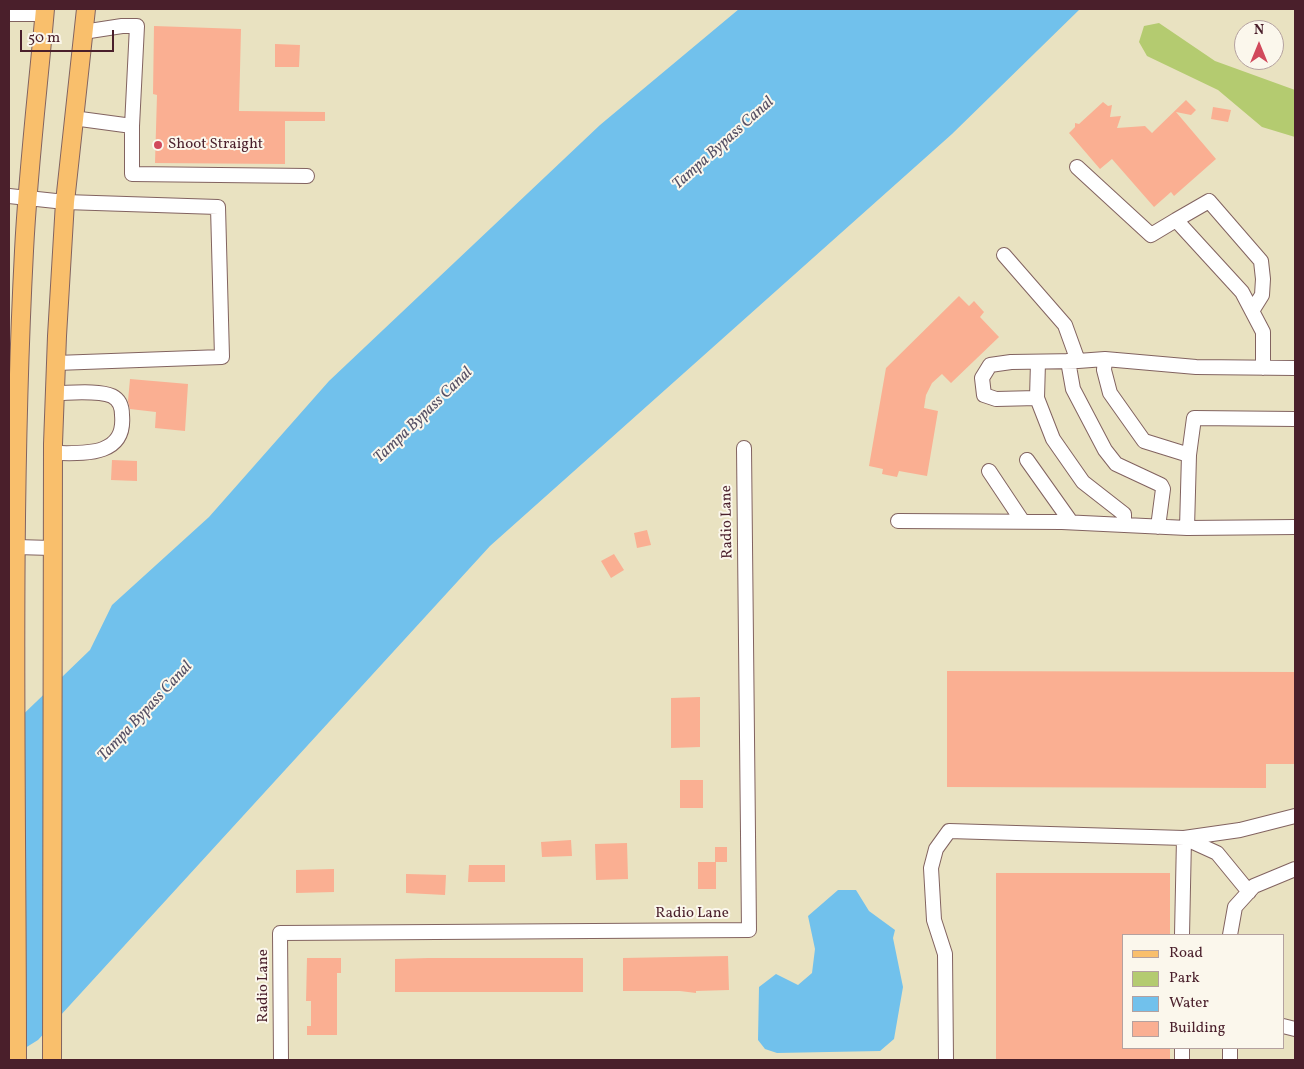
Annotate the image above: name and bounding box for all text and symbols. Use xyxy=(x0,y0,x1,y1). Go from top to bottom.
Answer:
scale bar xyxy=(22,20,116,52)
north arrow xyxy=(1234,20,1284,70)
text: N xyxy=(1254,21,1264,40)
text: 50 m xyxy=(28,28,60,49)
water label: Tampa Bypass Canal xyxy=(669,93,779,195)
place label: Shoot Straight xyxy=(168,136,263,154)
marker: Shoot Straight xyxy=(152,139,164,151)
water label: Tampa Bypass Canal xyxy=(371,364,477,468)
street label: Radio Lane xyxy=(718,485,738,559)
water label: Tampa Bypass Canal xyxy=(95,658,197,766)
street label: Radio Lane xyxy=(655,905,729,923)
legend xyxy=(1122,934,1284,1049)
text: Road xyxy=(1169,943,1203,964)
street label: Radio Lane xyxy=(255,949,273,1023)
text: Park xyxy=(1169,968,1200,989)
text: Water xyxy=(1169,993,1209,1014)
text: Building xyxy=(1169,1018,1225,1039)

